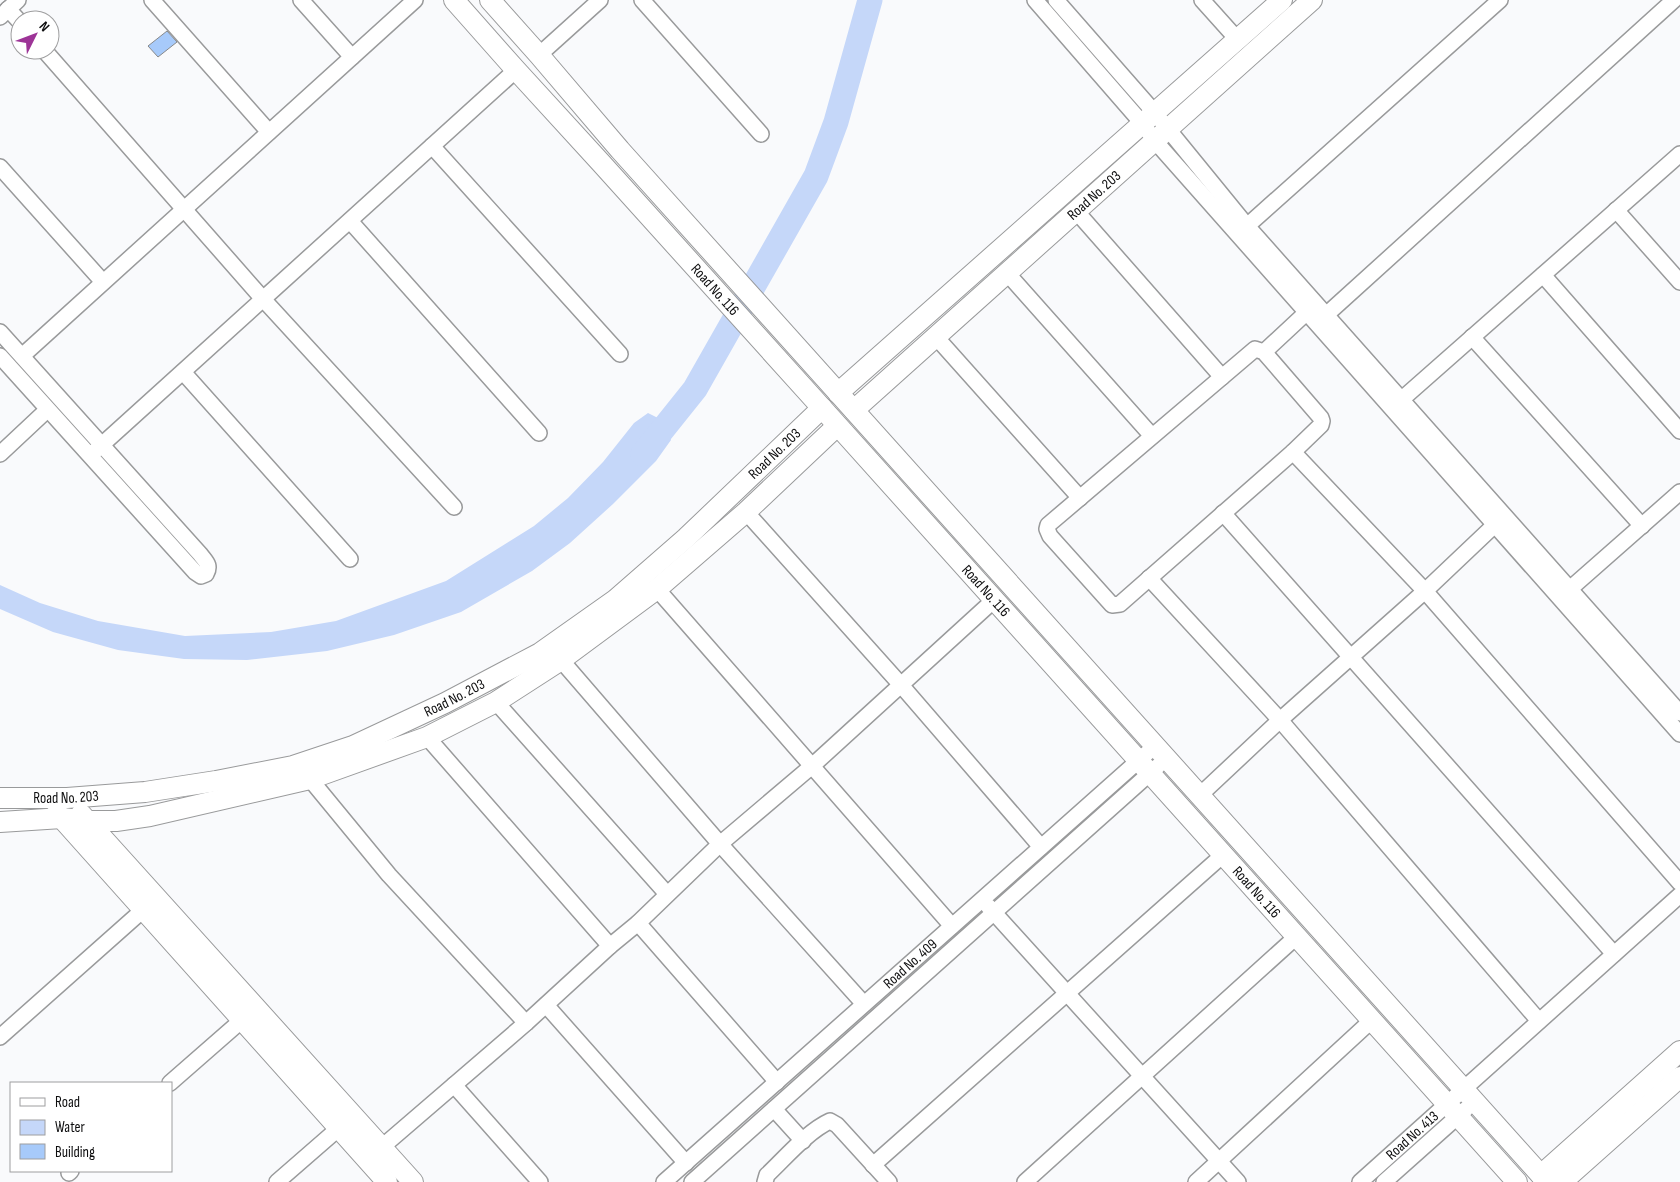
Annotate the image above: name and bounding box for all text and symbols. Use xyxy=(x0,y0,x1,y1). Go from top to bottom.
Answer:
north arrow xyxy=(10,10,60,60)
text: N xyxy=(35,18,53,35)
street label: Road No. 203 xyxy=(1063,167,1125,225)
street label: Road No. 116 xyxy=(687,260,743,320)
street label: Road No. 203 xyxy=(744,424,805,483)
street label: Road No. 116 xyxy=(957,561,1014,621)
street label: Road No. 203 xyxy=(421,675,488,721)
street label: Road No. 203 xyxy=(33,787,99,808)
street label: Road No. 116 xyxy=(1228,862,1285,922)
street label: Road No. 409 xyxy=(879,935,941,993)
legend xyxy=(10,1082,172,1172)
text: Road xyxy=(55,1093,80,1112)
street label: Road No. 413 xyxy=(1382,1107,1443,1164)
text: Water xyxy=(55,1118,86,1137)
text: Building xyxy=(55,1143,95,1162)

